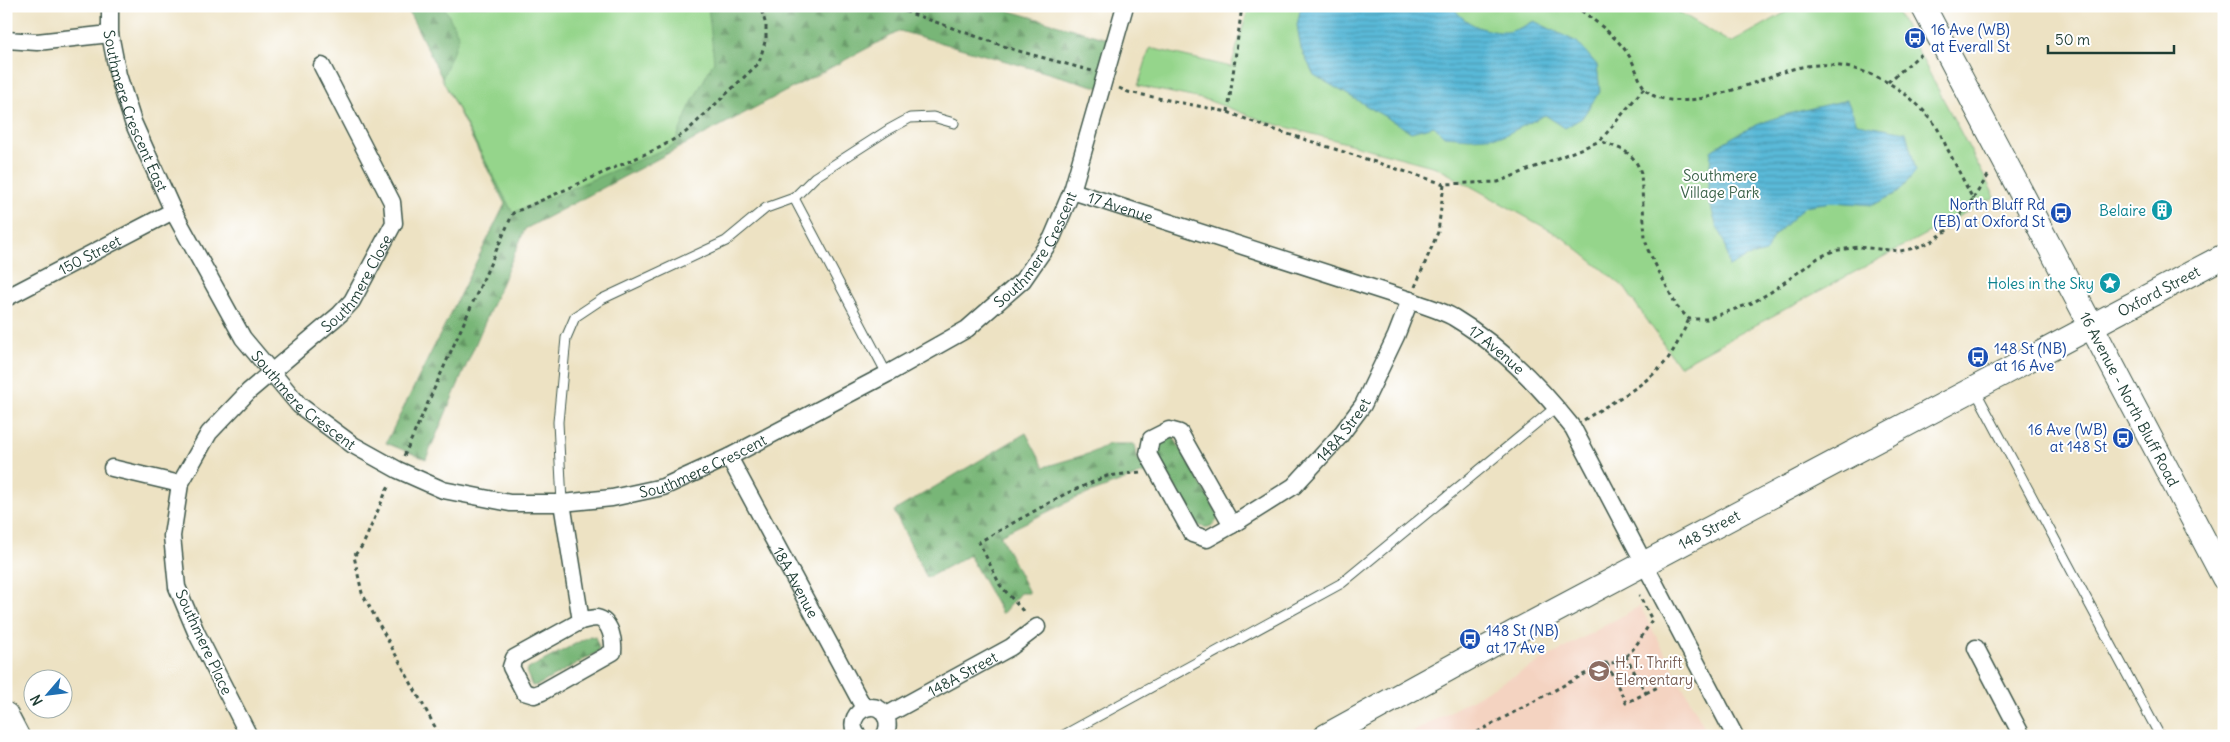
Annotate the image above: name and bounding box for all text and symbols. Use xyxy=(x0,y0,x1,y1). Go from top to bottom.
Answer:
place label: 16 Ave (WB) at Everall St xyxy=(1931,20,2010,56)
scale bar xyxy=(2048,22,2174,54)
bus stop icon: 16 Ave (WB) at Everall St xyxy=(1903,26,1927,50)
street label: Southmere Crescent East xyxy=(100,28,172,194)
text: 50 m xyxy=(2055,30,2090,49)
park label: Southmere Village Park xyxy=(1681,166,1760,202)
street label: 17 Avenue xyxy=(1086,187,1155,226)
street label: Southmere Crescent xyxy=(989,188,1080,311)
place label: North Bluff Rd (EB) at Oxford St xyxy=(1933,195,2045,231)
building icon: Belaire xyxy=(2150,198,2174,222)
bus stop icon: North Bluff Rd (EB) at Oxford St xyxy=(2049,201,2073,225)
place label: Belaire xyxy=(2099,201,2146,220)
street label: 150 Street xyxy=(55,230,124,279)
street label: Southmere Close xyxy=(317,231,396,336)
street label: Oxford Street xyxy=(2114,261,2203,320)
place icon: Holes in the Sky xyxy=(2098,271,2122,295)
place label: Holes in the Sky xyxy=(1987,274,2094,293)
street label: 16 Avenue - North Bluff Road xyxy=(2076,308,2184,490)
street label: 17 Avenue xyxy=(1465,321,1529,378)
place label: 148 St (NB) at 16 Ave xyxy=(1994,339,2067,375)
bus stop icon: 148 St (NB) at 16 Ave xyxy=(1966,345,1990,369)
street label: Southmere Crescent xyxy=(248,346,360,453)
street label: 148A Street xyxy=(1312,395,1374,466)
place label: 16 Ave (WB) at 148 St xyxy=(2028,420,2107,456)
bus stop icon: 16 Ave (WB) at 148 St xyxy=(2111,426,2135,450)
street label: Southmere Crescent xyxy=(637,430,769,501)
street label: 148 Street xyxy=(1675,505,1743,553)
street label: 18A Avenue xyxy=(769,543,823,621)
street label: Southmere Place xyxy=(171,586,237,698)
place label: 148 St (NB) at 17 Ave xyxy=(1486,621,1559,657)
bus stop icon: 148 St (NB) at 17 Ave xyxy=(1458,627,1482,651)
street label: 148A Street xyxy=(924,647,1000,700)
place label: H. T. Thrift Elementary xyxy=(1615,653,1693,689)
school or university icon: H. T. Thrift Elementary xyxy=(1587,659,1611,683)
north arrow xyxy=(22,670,72,720)
text: N xyxy=(26,692,47,709)

